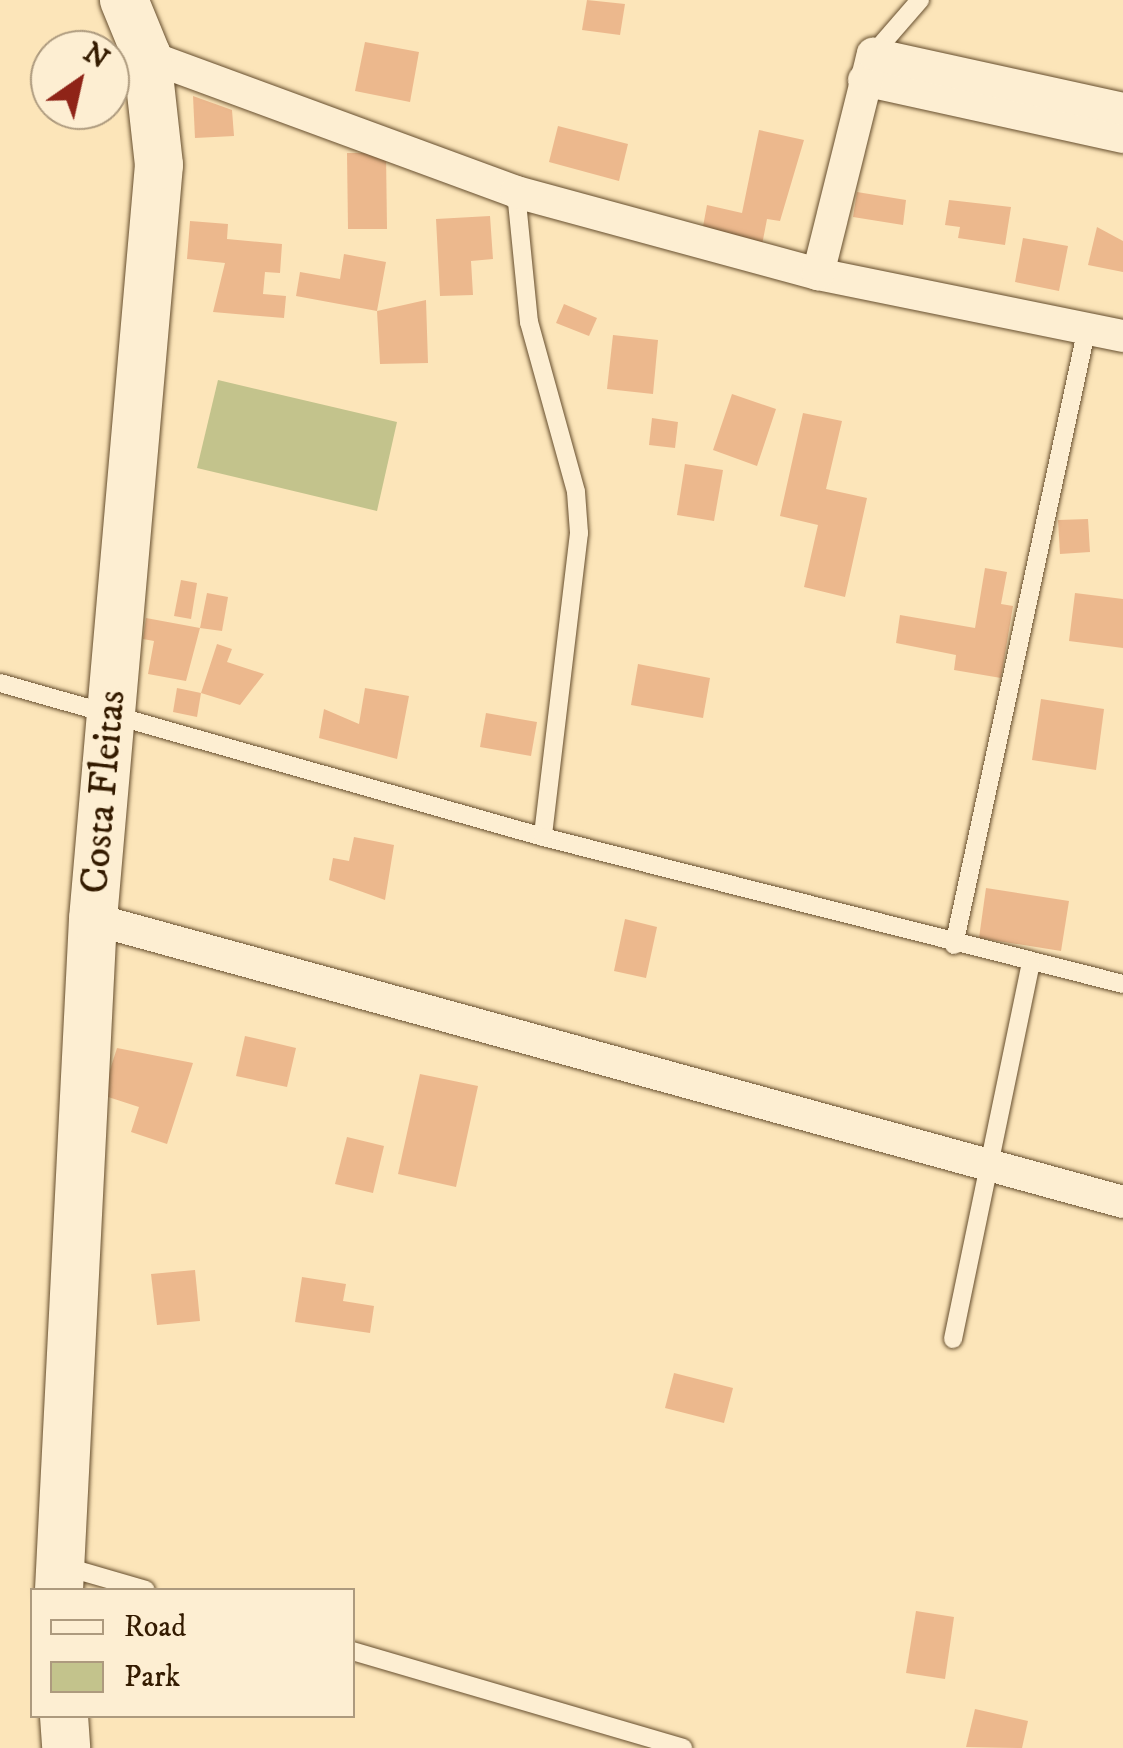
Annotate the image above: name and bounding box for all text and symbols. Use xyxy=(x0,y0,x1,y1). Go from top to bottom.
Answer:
north arrow xyxy=(30,30,130,130)
text: N xyxy=(77,35,115,77)
street label: Costa Fleitas xyxy=(71,688,137,896)
legend xyxy=(30,1588,355,1718)
text: Road xyxy=(124,1609,186,1646)
text: Park xyxy=(124,1659,180,1696)

